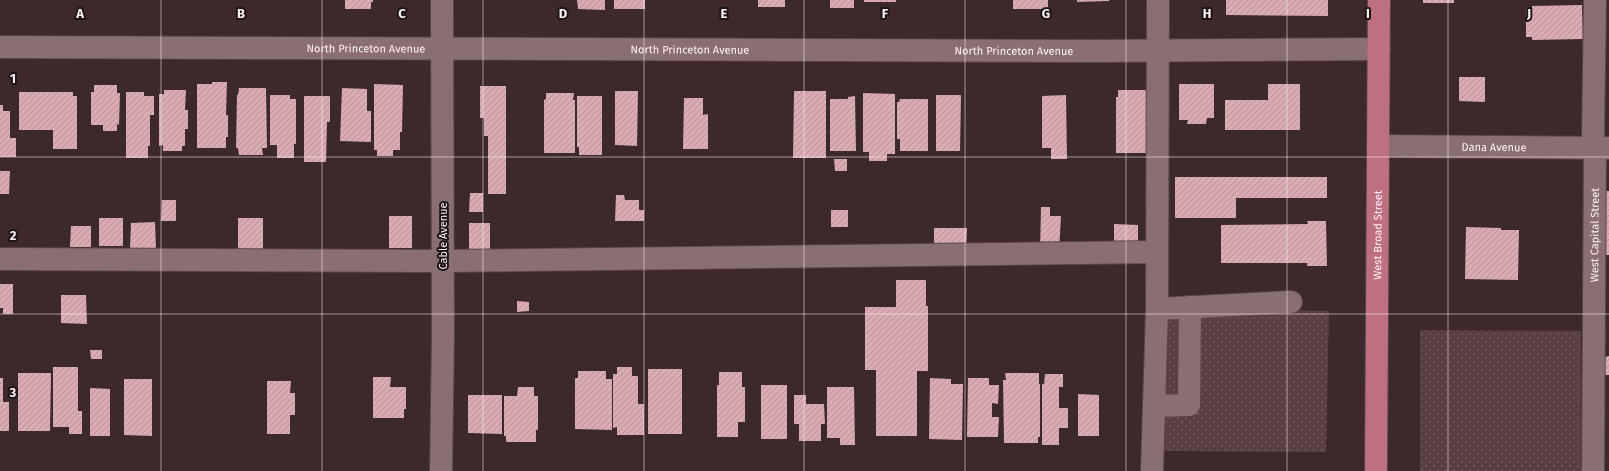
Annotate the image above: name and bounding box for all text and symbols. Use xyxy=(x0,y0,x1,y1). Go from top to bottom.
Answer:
text: A xyxy=(75,6,84,21)
text: B xyxy=(237,6,245,21)
text: C xyxy=(398,6,406,21)
text: D xyxy=(559,6,568,21)
text: E xyxy=(721,6,728,21)
text: F xyxy=(882,6,889,21)
text: G xyxy=(1042,6,1050,21)
text: H xyxy=(1203,6,1211,21)
text: I xyxy=(1366,6,1370,21)
text: J xyxy=(1526,6,1531,21)
street label: North Princeton Avenue xyxy=(307,42,425,55)
street label: North Princeton Avenue xyxy=(631,43,749,56)
street label: North Princeton Avenue xyxy=(955,44,1073,57)
text: 1 xyxy=(10,71,16,86)
street label: Dana Avenue xyxy=(1462,140,1526,154)
street label: West Capital Street xyxy=(1588,188,1601,282)
street label: West Broad Street xyxy=(1371,190,1384,280)
street label: Cable Avenue xyxy=(437,202,450,270)
text: 2 xyxy=(10,228,17,243)
text: 3 xyxy=(9,385,17,400)

